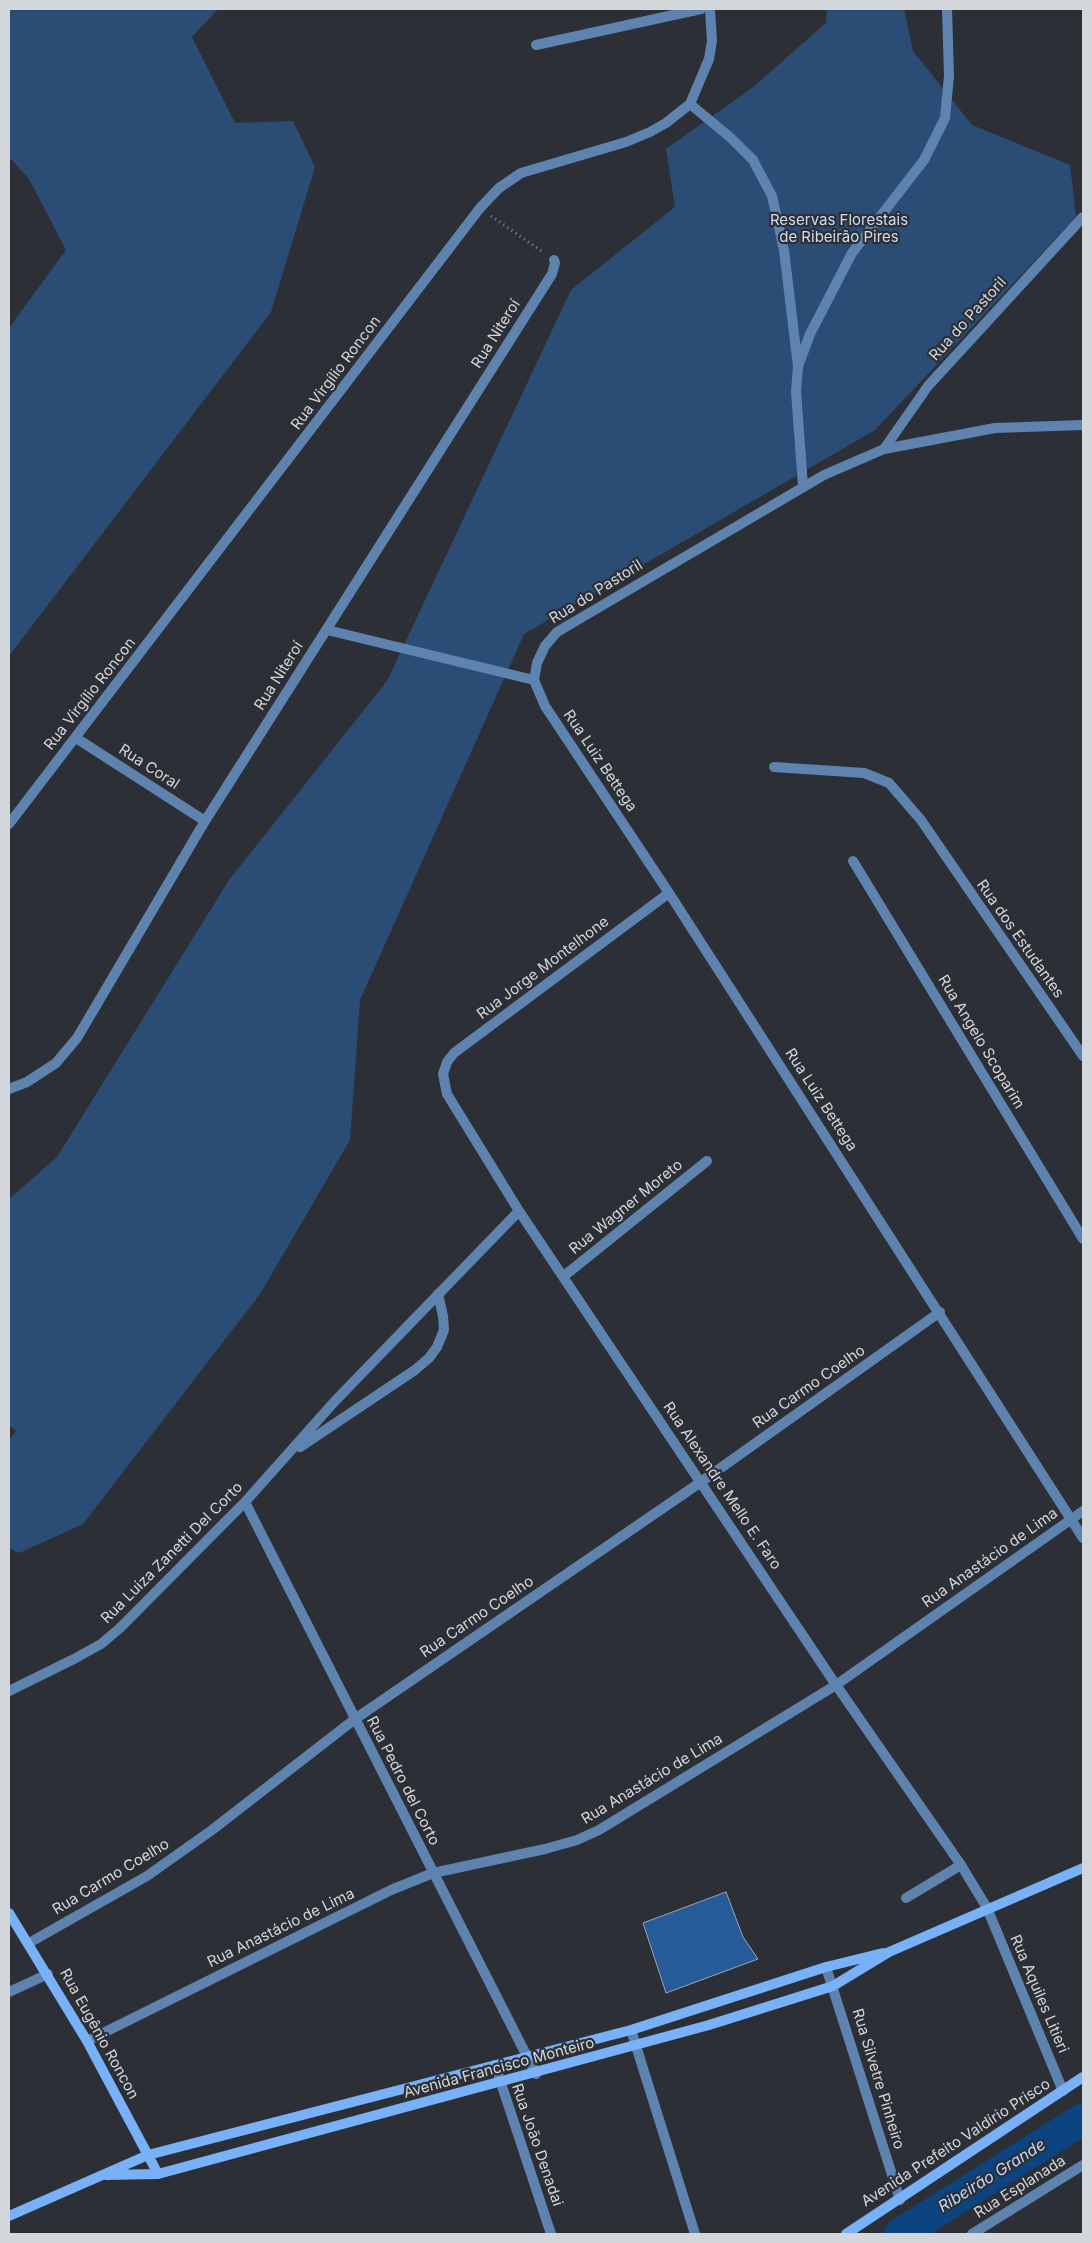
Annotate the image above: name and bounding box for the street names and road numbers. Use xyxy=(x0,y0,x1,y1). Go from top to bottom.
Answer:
street label: Rua do Pastoril xyxy=(926,273,1010,365)
street label: Rua Niteroí xyxy=(468,296,524,372)
street label: Rua Virgílio Roncon xyxy=(287,313,385,433)
street label: Rua do Pastoril xyxy=(546,556,646,628)
street label: Rua Virgílio Roncon xyxy=(41,634,139,754)
street label: Rua Niteroí xyxy=(251,638,307,714)
street label: Rua Luiz Bettega xyxy=(559,707,641,815)
street label: Rua Coral xyxy=(115,741,183,793)
street label: Rua dos Estudantes xyxy=(972,876,1068,1002)
street label: Rua Jorge Montelhone xyxy=(474,913,612,1023)
street label: Rua Angelo Scoparim xyxy=(934,972,1028,1112)
street label: Rua Luiz Bettega xyxy=(781,1045,861,1155)
street label: Rua Wagner Moreto xyxy=(566,1156,686,1258)
street label: Rua Carmo Coelho xyxy=(749,1341,869,1433)
street label: Rua Alexandre Mello E. Faro xyxy=(659,1399,785,1573)
street label: Rua Luiza Zanetti Del Corto xyxy=(97,1478,247,1628)
street label: Rua Anastácio de Lima xyxy=(919,1504,1061,1612)
street label: Rua Carmo Coelho xyxy=(417,1572,537,1662)
street label: Rua Pedro del Corto xyxy=(363,1713,443,1849)
street label: Rua Anastácio de Lima xyxy=(578,1730,726,1828)
street label: Rua Carmo Coelho xyxy=(49,1835,173,1919)
street label: Rua Anastácio de Lima xyxy=(205,1885,357,1971)
street label: Rua Aquiles Litieri xyxy=(1006,1932,1072,2056)
street label: Rua Eugênio Roncon xyxy=(56,1966,142,2102)
street label: Rua Silvetre Pinheiro xyxy=(848,2007,908,2151)
street label: Avenida Francisco Monteiro xyxy=(402,2034,596,2102)
street label: Avenida Prefeito Valdírio Prisco xyxy=(858,2075,1054,2211)
street label: Rua João Denadai xyxy=(508,2081,566,2209)
street label: Rua Esplanada xyxy=(971,2152,1069,2222)

